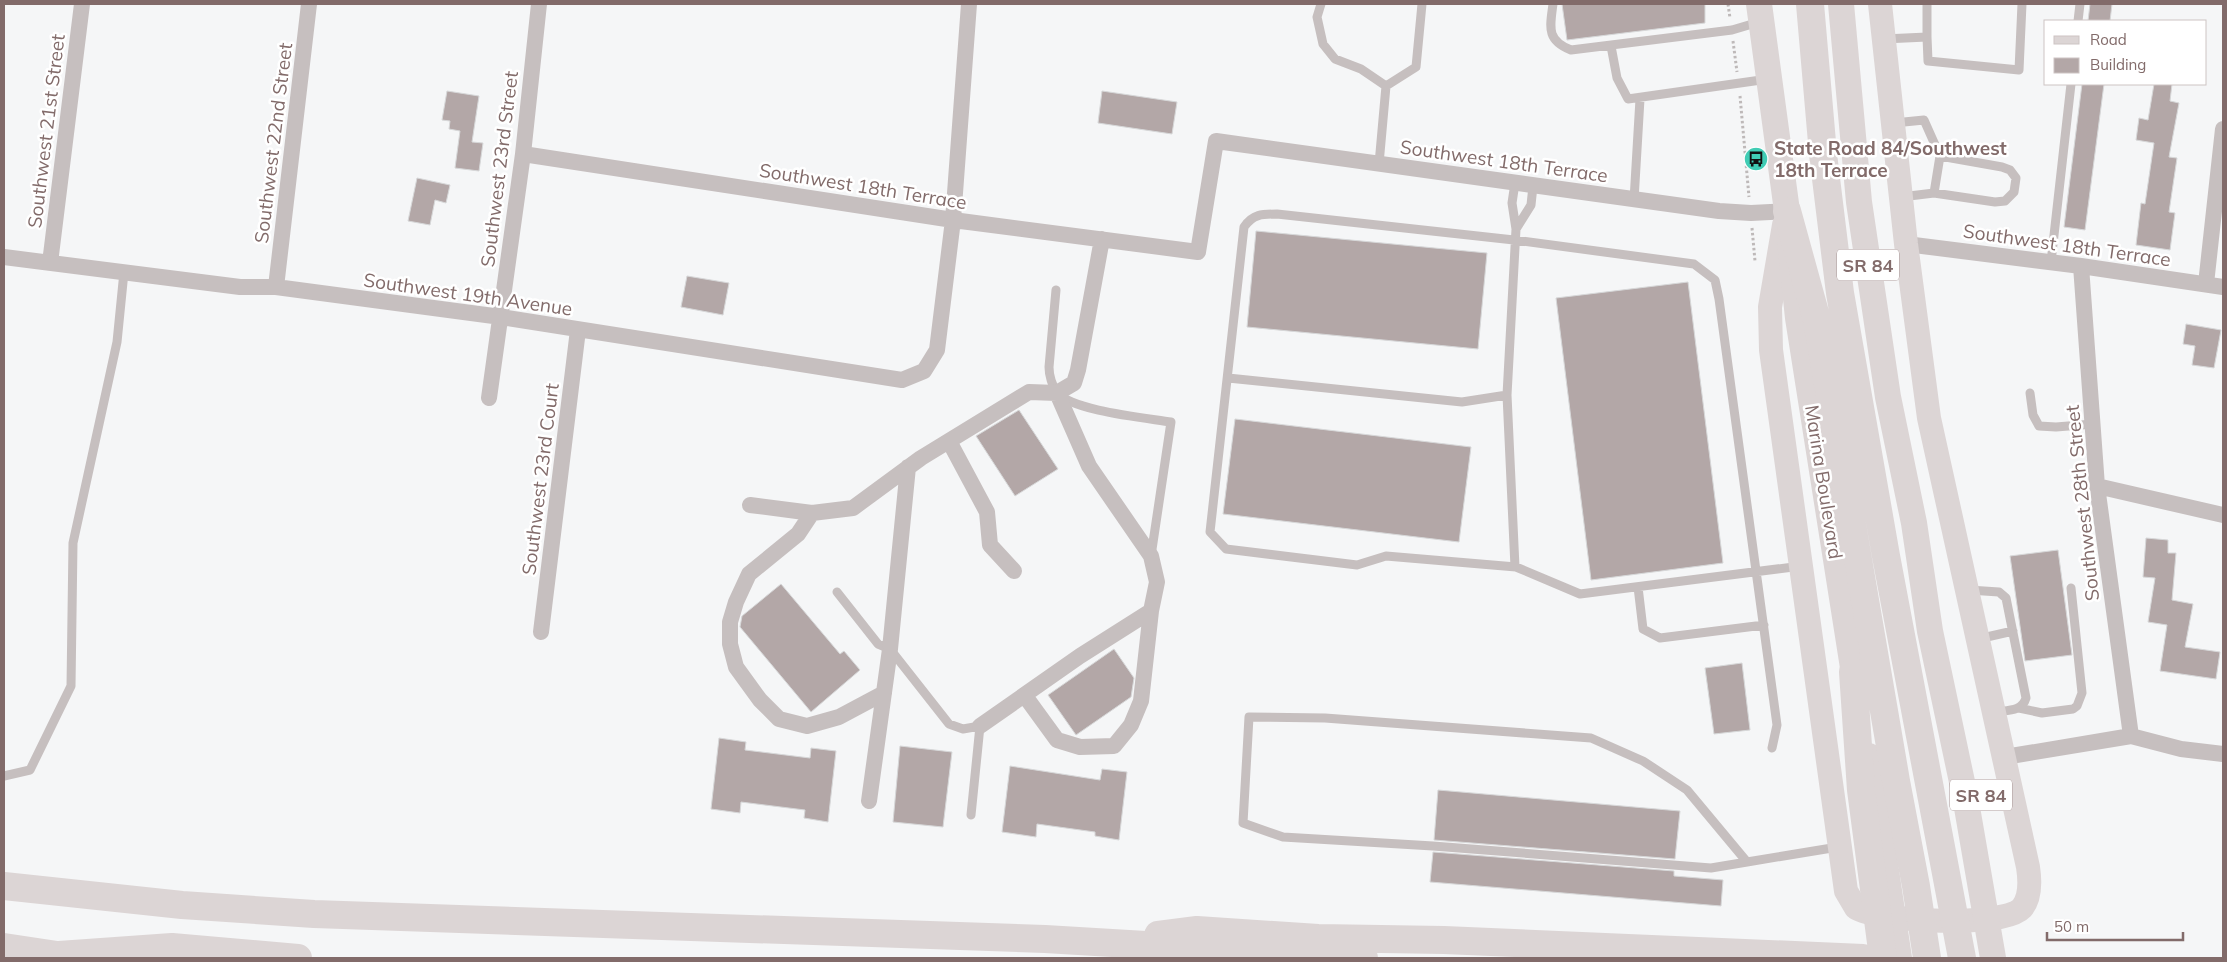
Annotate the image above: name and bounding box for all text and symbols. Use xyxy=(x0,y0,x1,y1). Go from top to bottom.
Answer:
legend xyxy=(2044,20,2207,85)
text: Road xyxy=(2090,30,2127,49)
street label: Southwest 21st Street xyxy=(22,32,70,229)
street label: Southwest 22nd Street xyxy=(249,41,297,245)
text: Building xyxy=(2090,55,2146,74)
street label: Southwest 23rd Street xyxy=(475,69,523,268)
street label: Southwest 18th Terrace xyxy=(1399,135,1609,187)
place label: State Road 84/Southwest 18th Terrace xyxy=(1774,136,2007,182)
bus stop icon: State Road 84/Southwest 18th Terrace xyxy=(1743,146,1769,172)
street label: Southwest 18th Terrace xyxy=(758,158,968,214)
street label: Southwest 18th Terrace xyxy=(1962,219,2172,271)
road number: SR 84 xyxy=(1837,250,1899,280)
street label: Southwest 19th Avenue xyxy=(362,267,574,321)
street label: Southwest 23rd Court xyxy=(516,381,564,576)
street label: Marina Boulevard xyxy=(1800,403,1848,561)
street label: Southwest 28th Street xyxy=(2060,403,2104,602)
road number: SR 84 xyxy=(1950,780,2012,810)
scale bar xyxy=(2047,910,2183,942)
text: 50 m xyxy=(2054,917,2089,936)

